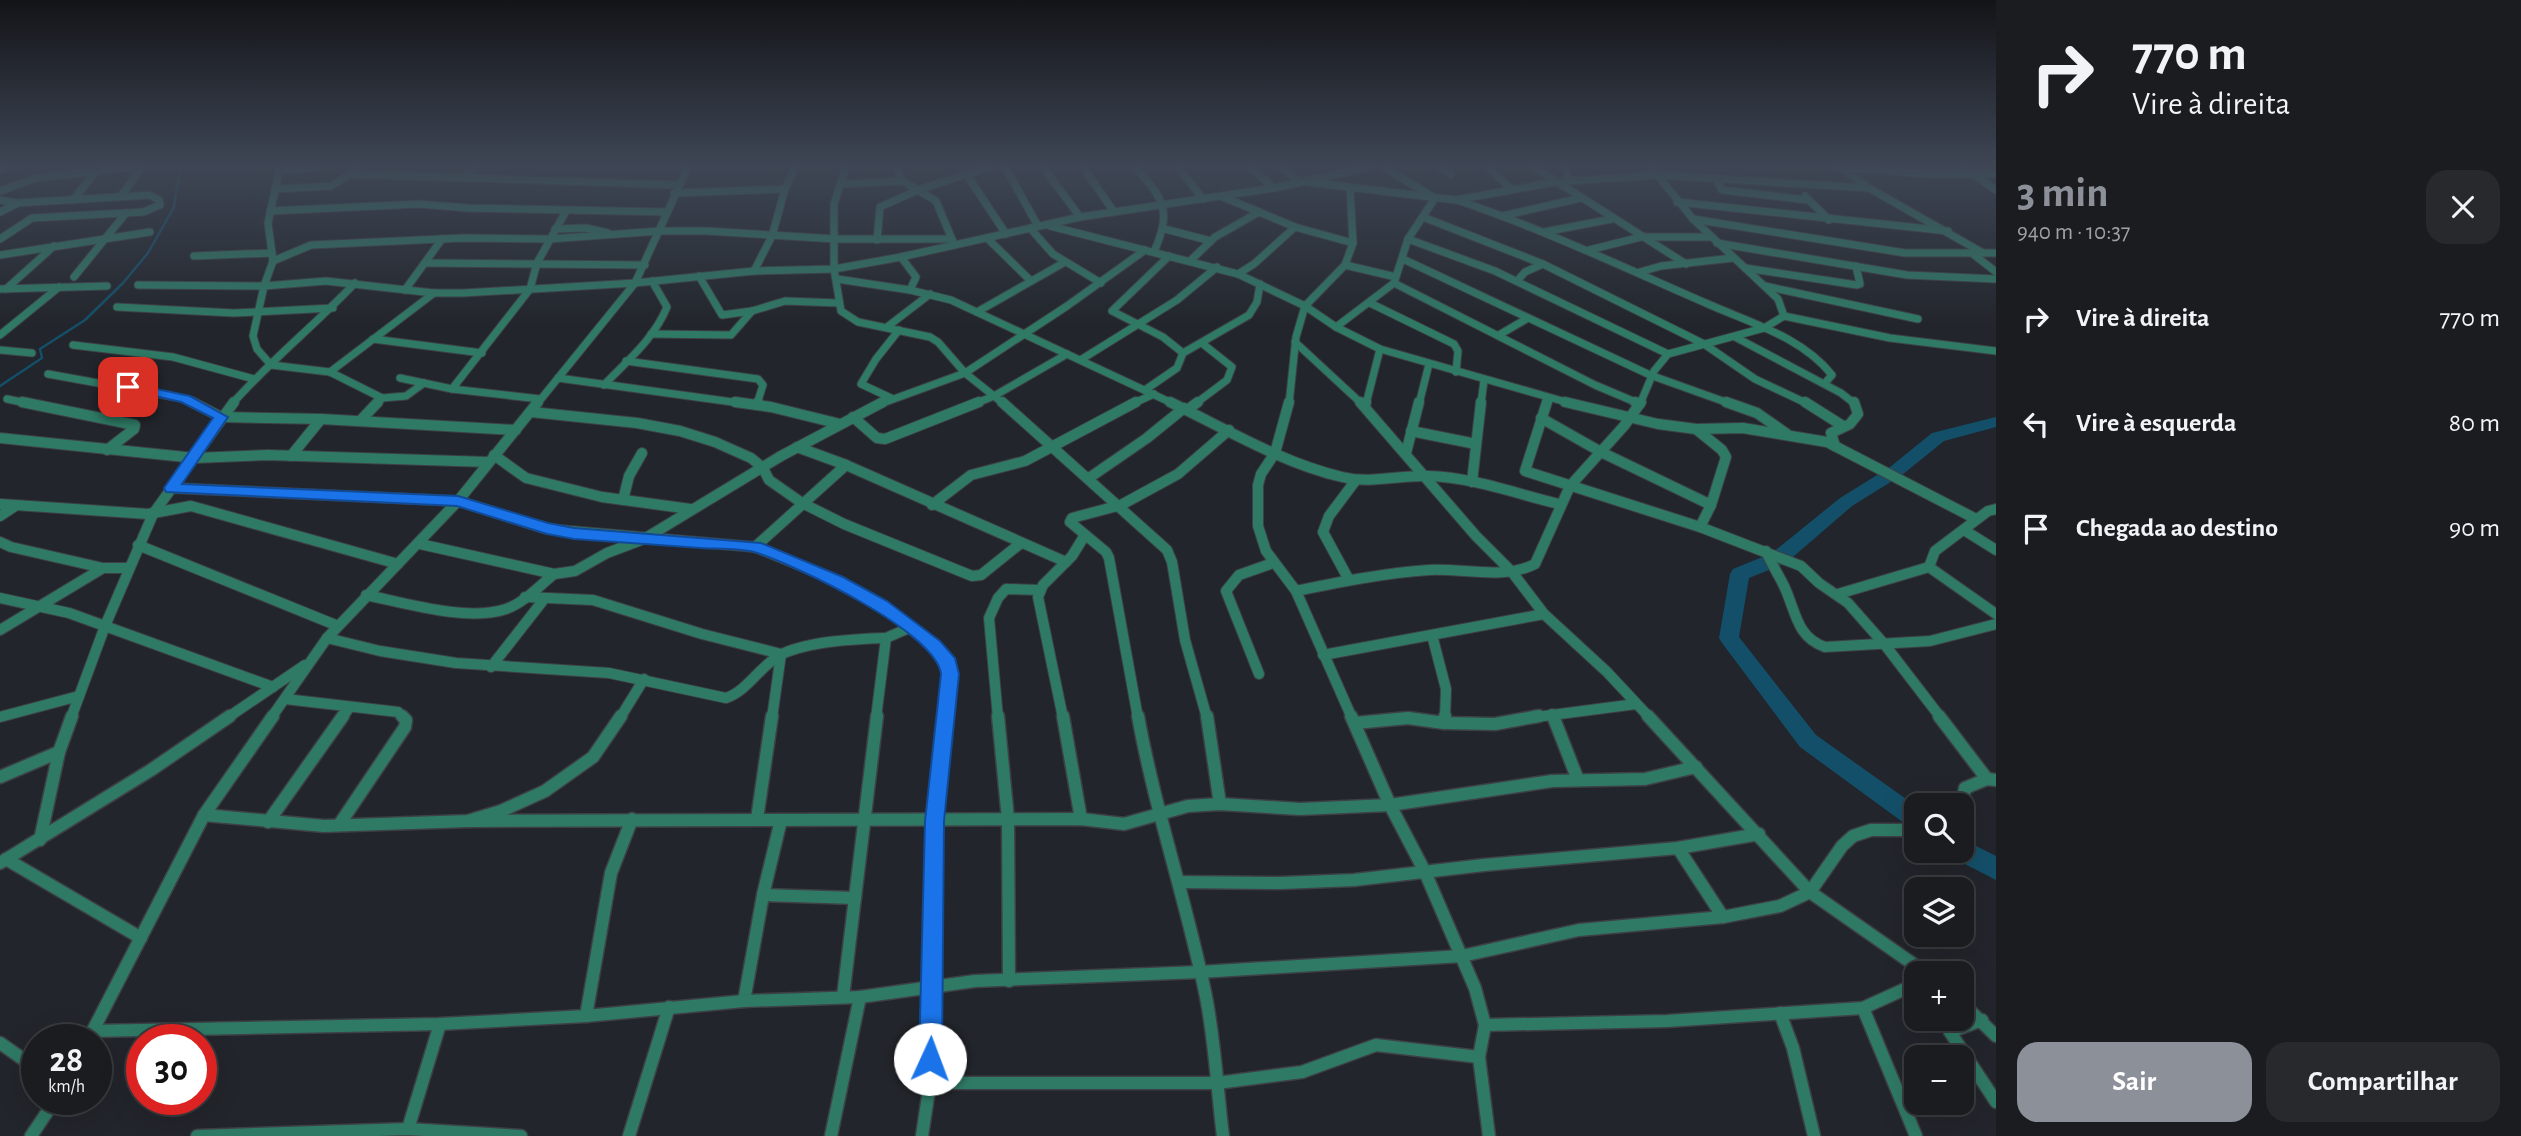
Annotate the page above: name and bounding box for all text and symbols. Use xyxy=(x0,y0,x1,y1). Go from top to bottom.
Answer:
icon: right xyxy=(2017,28,2108,119)
text: 770 m xyxy=(2132,30,2247,79)
text: Vire à direita xyxy=(2132,88,2290,120)
button: close xyxy=(2426,170,2500,244)
text: 3 min xyxy=(2017,172,2109,214)
text: 940 m · 10:37 xyxy=(2017,221,2130,244)
icon: right xyxy=(2017,300,2055,338)
text: Vire à direita xyxy=(2076,305,2210,331)
text: 770 m xyxy=(2439,305,2500,331)
pin xyxy=(98,357,158,417)
icon: arrive xyxy=(109,368,147,406)
icon: left xyxy=(2017,405,2055,443)
text: Vire à esquerda xyxy=(2076,410,2237,436)
text: 80 m xyxy=(2449,410,2500,436)
icon: arrive xyxy=(2017,510,2055,548)
text: Chegada ao destino xyxy=(2076,515,2278,541)
text: 90 m xyxy=(2449,515,2500,541)
map controls xyxy=(1904,793,1974,1115)
button: search xyxy=(1904,793,1974,863)
button: layers xyxy=(1904,877,1974,947)
button: + xyxy=(1904,961,1974,1031)
position arrow xyxy=(893,1022,967,1096)
speed limit sign: 30 xyxy=(126,1024,217,1115)
button: Sair xyxy=(2017,1042,2252,1122)
button: Compartilhar xyxy=(2266,1042,2500,1122)
text: 28 xyxy=(50,1043,83,1078)
button: − xyxy=(1904,1045,1974,1115)
text: km/h xyxy=(48,1078,85,1096)

